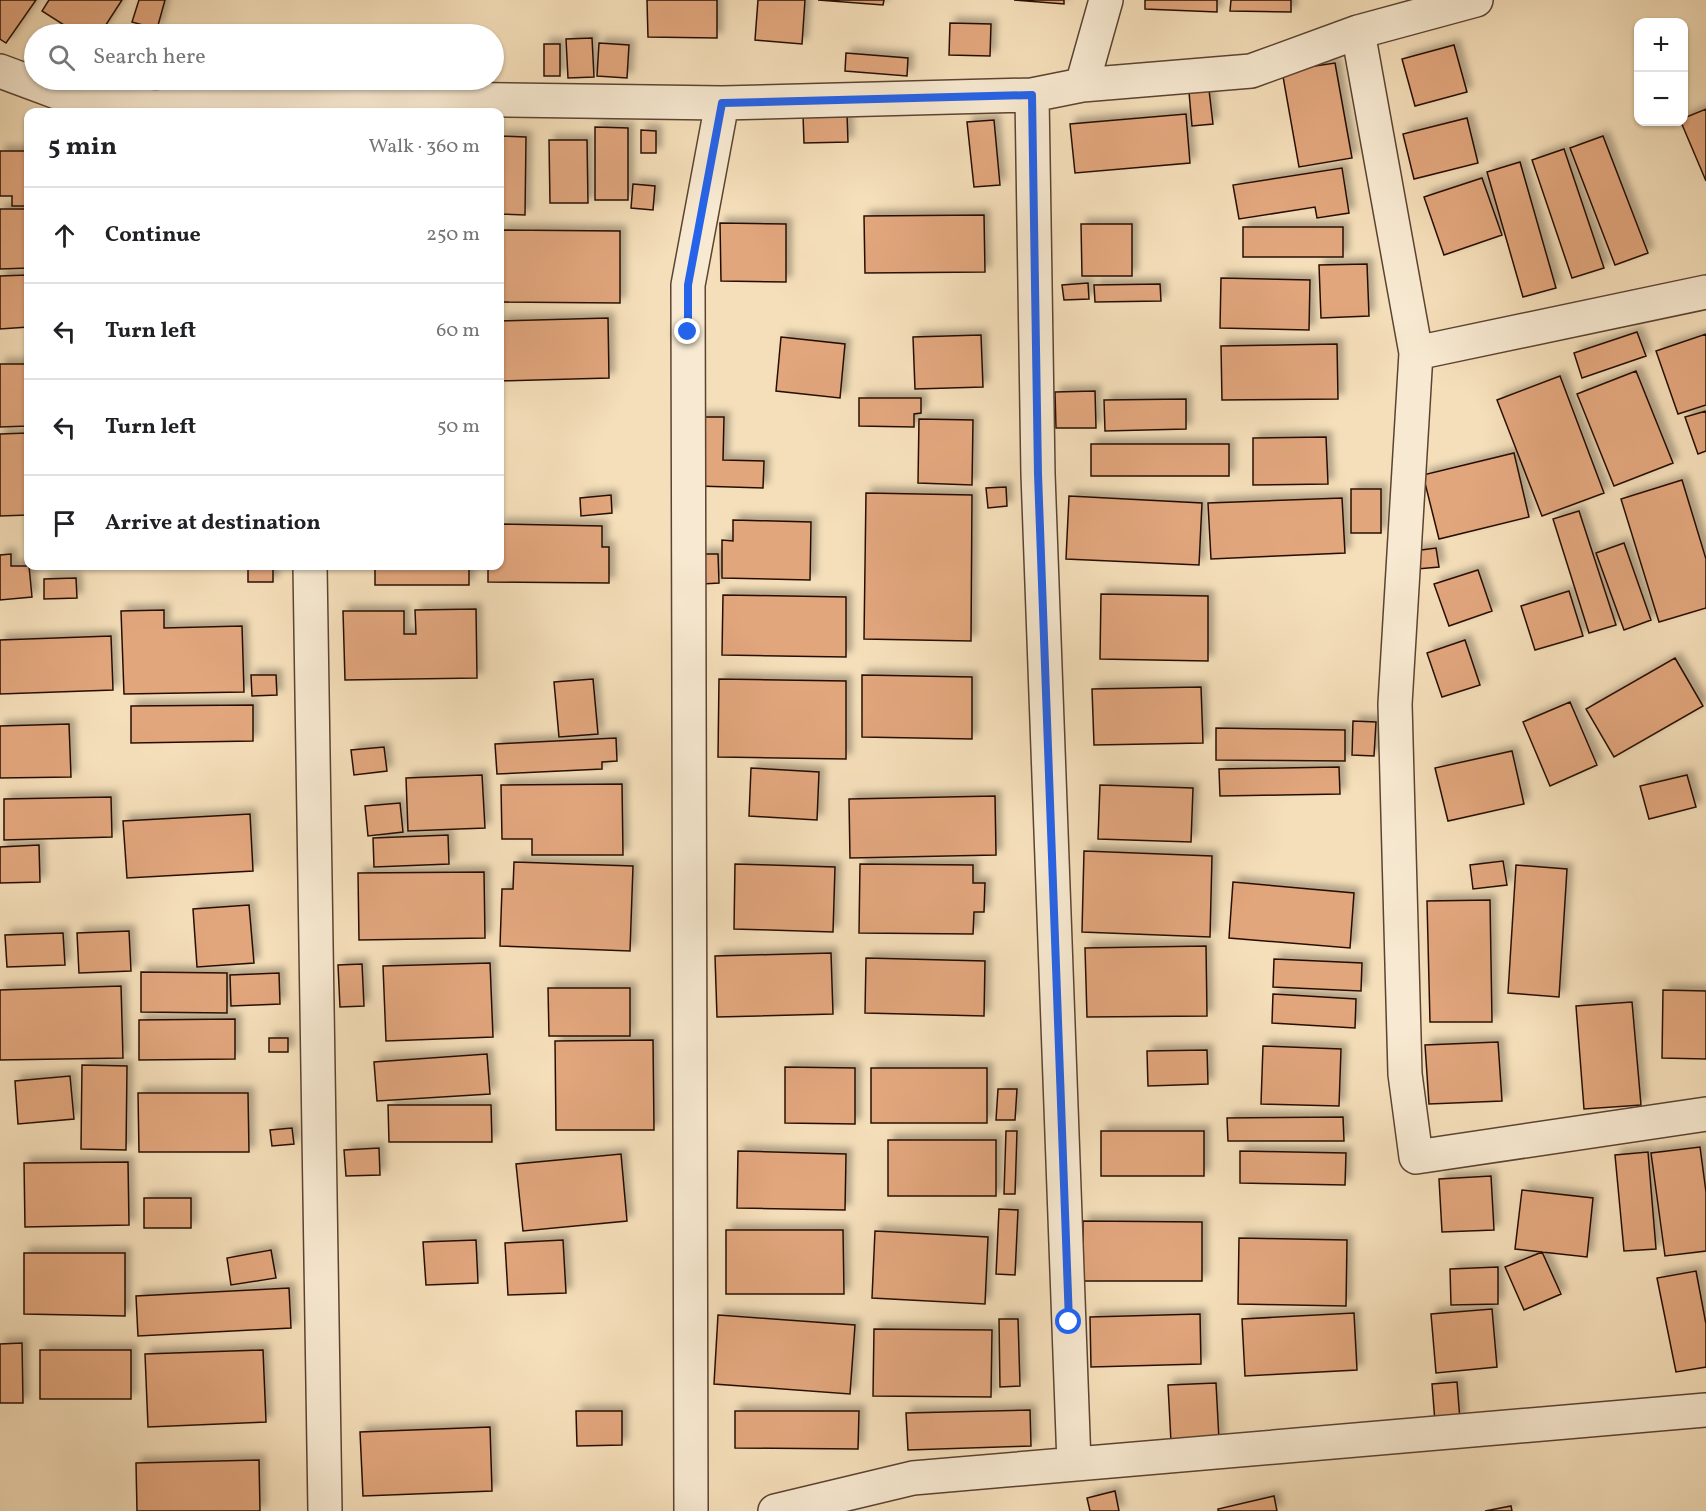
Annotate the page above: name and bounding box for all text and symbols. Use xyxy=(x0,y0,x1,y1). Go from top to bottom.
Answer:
map controls xyxy=(1634,18,1688,126)
button: + xyxy=(1634,18,1688,72)
search box xyxy=(24,24,504,90)
icon: search xyxy=(45,41,78,74)
text: Search here xyxy=(93,42,206,73)
button: − xyxy=(1634,72,1688,126)
text: 5 min xyxy=(48,129,117,165)
text: Walk · 360 m xyxy=(368,133,480,161)
icon: ahead xyxy=(48,219,81,252)
text: Continue xyxy=(105,220,201,251)
text: 250 m xyxy=(426,221,480,249)
icon: left xyxy=(48,315,81,348)
text: Turn left xyxy=(105,316,196,347)
text: 60 m xyxy=(436,317,480,345)
route end xyxy=(674,318,700,344)
icon: left xyxy=(48,411,81,444)
text: Turn left xyxy=(105,412,196,443)
text: 50 m xyxy=(437,413,480,441)
icon: arrive xyxy=(48,507,81,540)
text: Arrive at destination xyxy=(105,508,321,539)
route start xyxy=(1055,1308,1081,1334)

